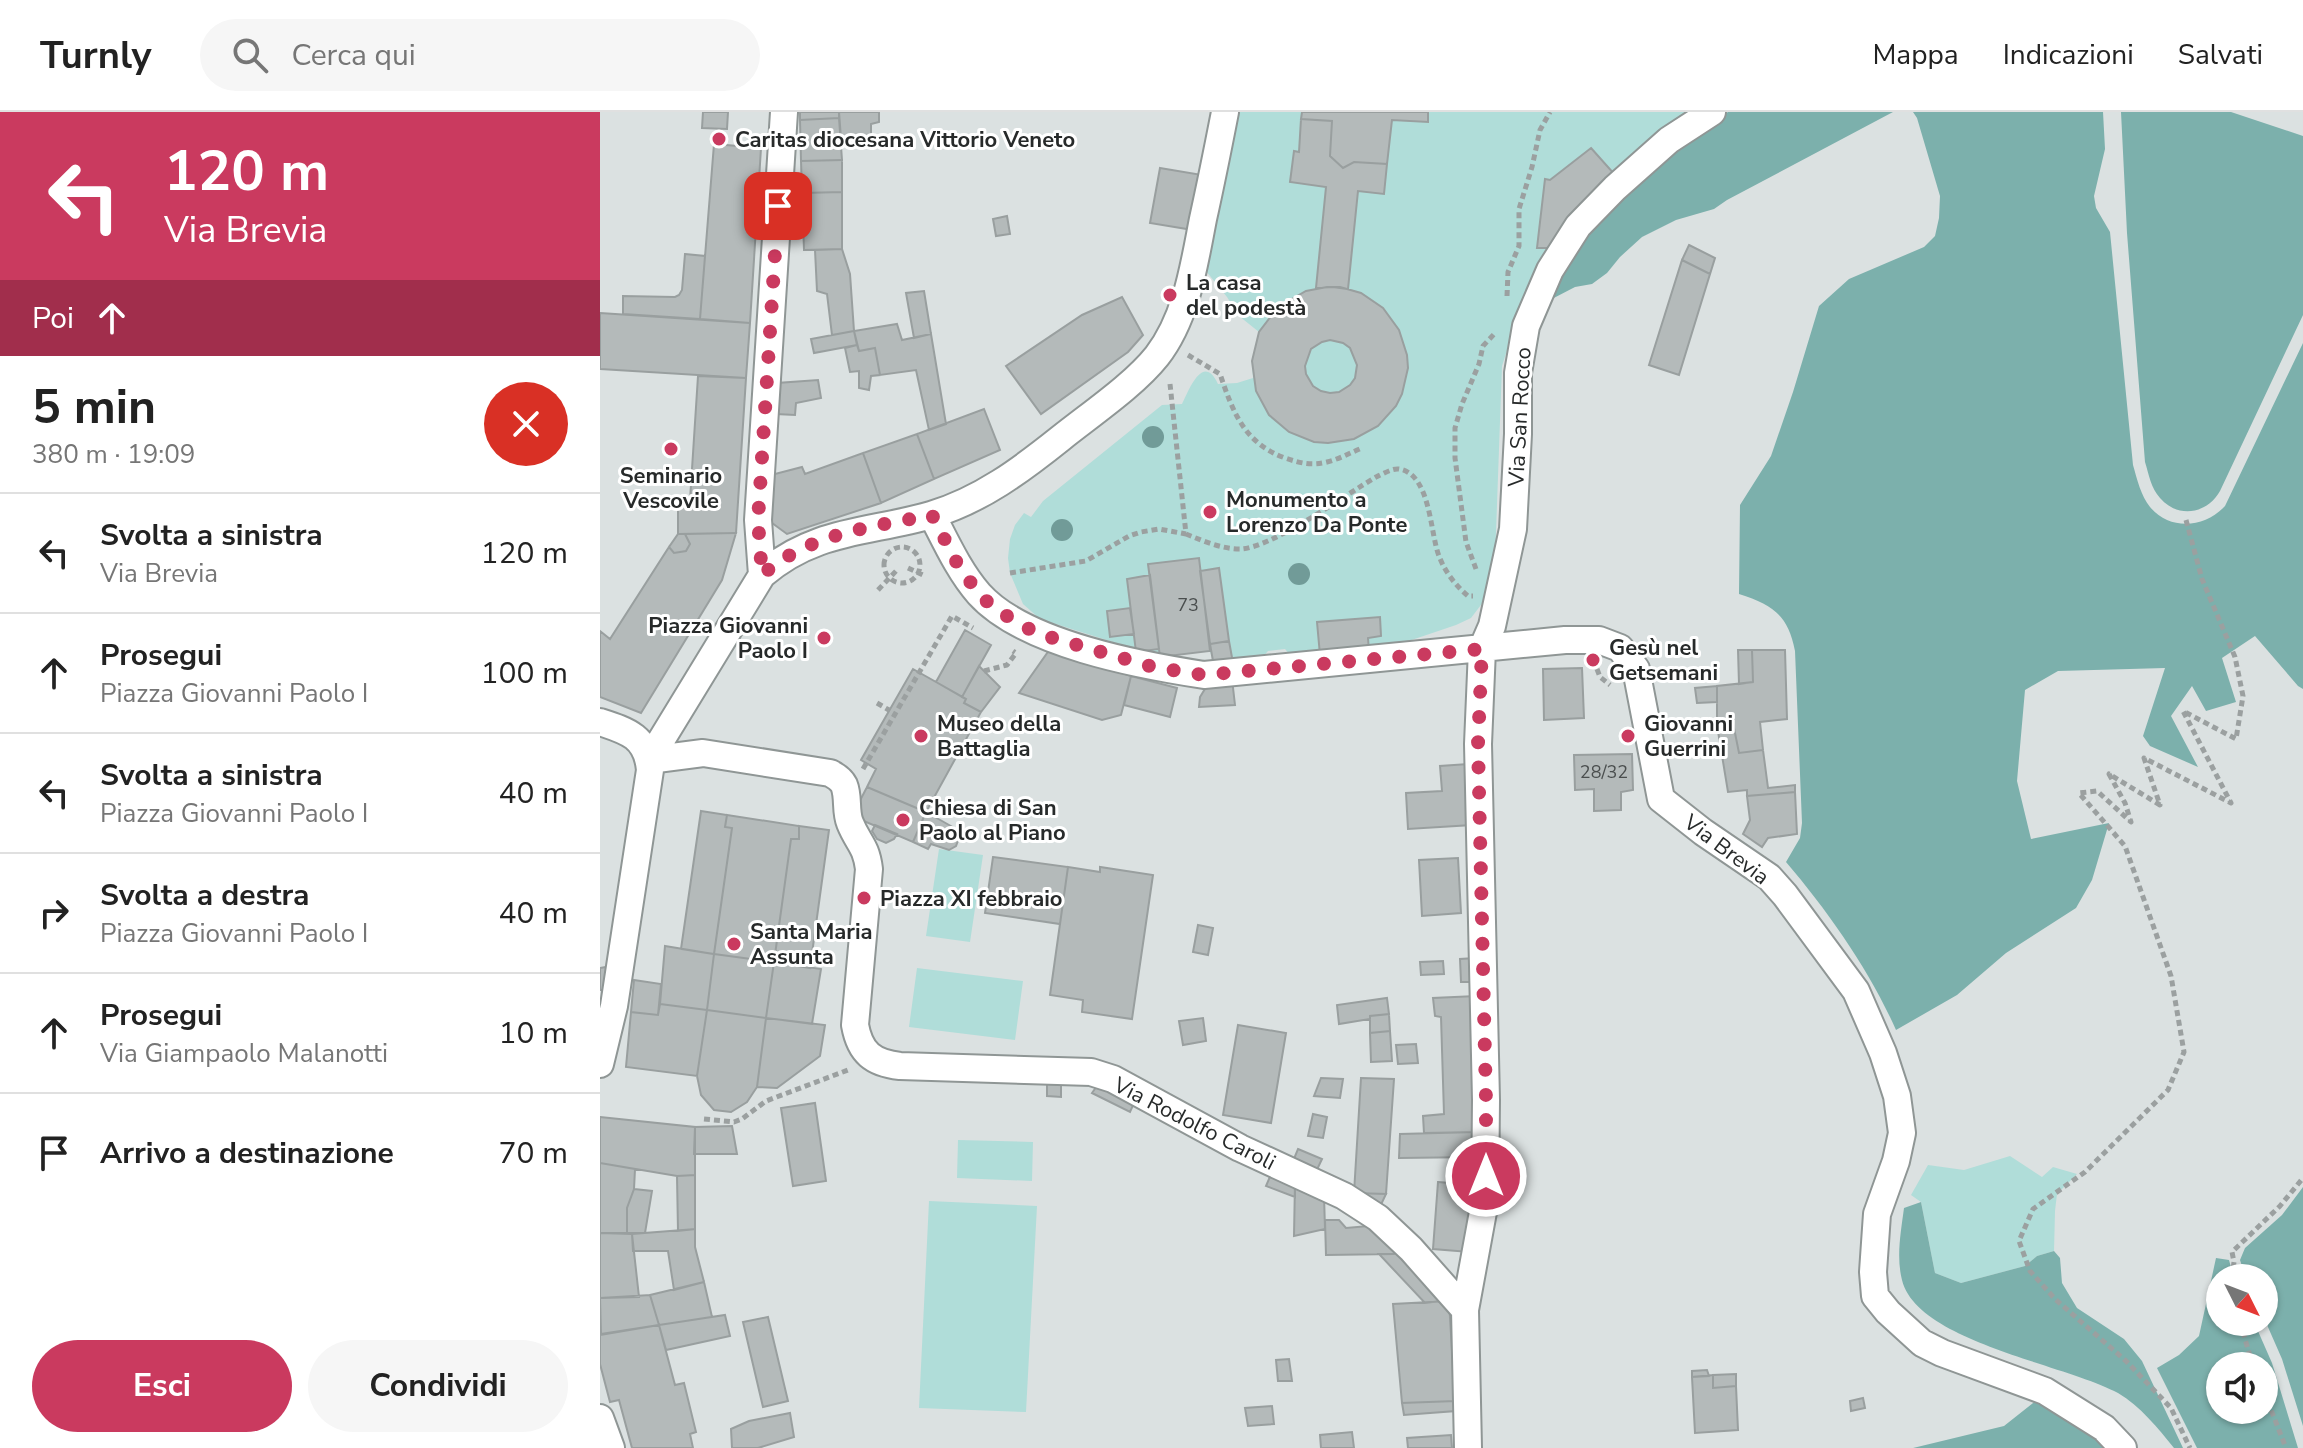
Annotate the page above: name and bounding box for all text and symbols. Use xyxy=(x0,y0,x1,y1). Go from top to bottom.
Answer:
search box xyxy=(200,19,760,91)
text: Turnly xyxy=(40,30,152,81)
icon: search xyxy=(228,33,272,77)
text: Cerca qui xyxy=(292,35,416,76)
text: Mappa xyxy=(1872,36,1959,74)
text: Indicazioni xyxy=(2003,36,2134,74)
text: Salvati xyxy=(2178,36,2263,74)
place label: Caritas diocesana Vittorio Veneto xyxy=(735,125,1075,155)
marker: Caritas diocesana Vittorio Veneto xyxy=(710,130,728,148)
text: 120 m xyxy=(164,133,329,210)
icon: left xyxy=(32,144,136,248)
pin xyxy=(744,172,812,240)
icon: arrive xyxy=(756,184,800,228)
text: Via Brevia xyxy=(164,206,327,255)
place label: La casa del podestà xyxy=(1186,268,1306,323)
marker: La casa del podestà xyxy=(1161,286,1179,304)
icon: ahead xyxy=(90,296,134,340)
text: Poi xyxy=(32,298,74,339)
street label: Via San Rocco xyxy=(1501,346,1539,489)
text: 5 min xyxy=(32,374,156,440)
button: close xyxy=(484,382,568,466)
text: 380 m · 19:09 xyxy=(32,437,195,472)
marker: Seminario Vescovile xyxy=(662,440,680,458)
place label: Seminario Vescovile xyxy=(620,461,722,516)
place label: Monumento a Lorenzo Da Ponte xyxy=(1226,485,1407,540)
marker: Monumento a Lorenzo Da Ponte xyxy=(1201,503,1219,521)
text: Svolta a sinistra xyxy=(100,515,323,556)
icon: left xyxy=(32,531,76,575)
text: 120 m xyxy=(481,533,568,574)
text: Via Brevia xyxy=(100,556,218,591)
house number: 73 xyxy=(1177,593,1199,617)
place label: Piazza Giovanni Paolo I xyxy=(648,611,808,666)
marker: Piazza Giovanni Paolo I xyxy=(815,629,833,647)
place label: Gesù nel Getsemani xyxy=(1609,633,1718,688)
text: Prosegui xyxy=(100,635,222,676)
icon: ahead xyxy=(32,651,76,695)
marker: Gesù nel Getsemani xyxy=(1584,651,1602,669)
text: 100 m xyxy=(481,653,568,694)
text: Piazza Giovanni Paolo I xyxy=(100,676,368,711)
place label: Museo della Battaglia xyxy=(937,709,1061,764)
place label: Giovanni Guerrini xyxy=(1644,709,1733,764)
marker: Museo della Battaglia xyxy=(912,727,930,745)
marker: Giovanni Guerrini xyxy=(1619,727,1637,745)
text: Svolta a sinistra xyxy=(100,755,323,796)
house number: 28/32 xyxy=(1580,760,1628,784)
icon: left xyxy=(32,771,76,815)
text: 40 m xyxy=(499,773,568,814)
place label: Chiesa di San Paolo al Piano xyxy=(919,793,1066,848)
text: Piazza Giovanni Paolo I xyxy=(100,796,368,831)
street label: Via Brevia xyxy=(1677,807,1775,892)
marker: Chiesa di San Paolo al Piano xyxy=(894,811,912,829)
text: Svolta a destra xyxy=(100,875,310,916)
place label: Piazza XI febbraio xyxy=(880,884,1063,914)
marker: Piazza XI febbraio xyxy=(855,889,873,907)
icon: right xyxy=(32,891,76,935)
text: 40 m xyxy=(499,893,568,934)
text: Piazza Giovanni Paolo I xyxy=(100,916,368,951)
place label: Santa Maria Assunta xyxy=(750,917,873,972)
marker: Santa Maria Assunta xyxy=(725,935,743,953)
text: Prosegui xyxy=(100,995,222,1036)
icon: ahead xyxy=(32,1011,76,1055)
text: 10 m xyxy=(499,1013,568,1054)
text: Via Giampaolo Malanotti xyxy=(100,1036,388,1071)
street label: Via Rodolfo Caroli xyxy=(1107,1070,1281,1178)
icon: arrive xyxy=(32,1131,76,1175)
text: Arrivo a destinazione xyxy=(100,1133,394,1174)
text: 70 m xyxy=(499,1133,568,1174)
position arrow xyxy=(1444,1134,1528,1218)
north arrow xyxy=(2206,1264,2278,1336)
map controls xyxy=(2206,1264,2278,1424)
button: Esci xyxy=(32,1340,292,1432)
button: Condividi xyxy=(308,1340,568,1432)
button: sound xyxy=(2206,1352,2278,1424)

